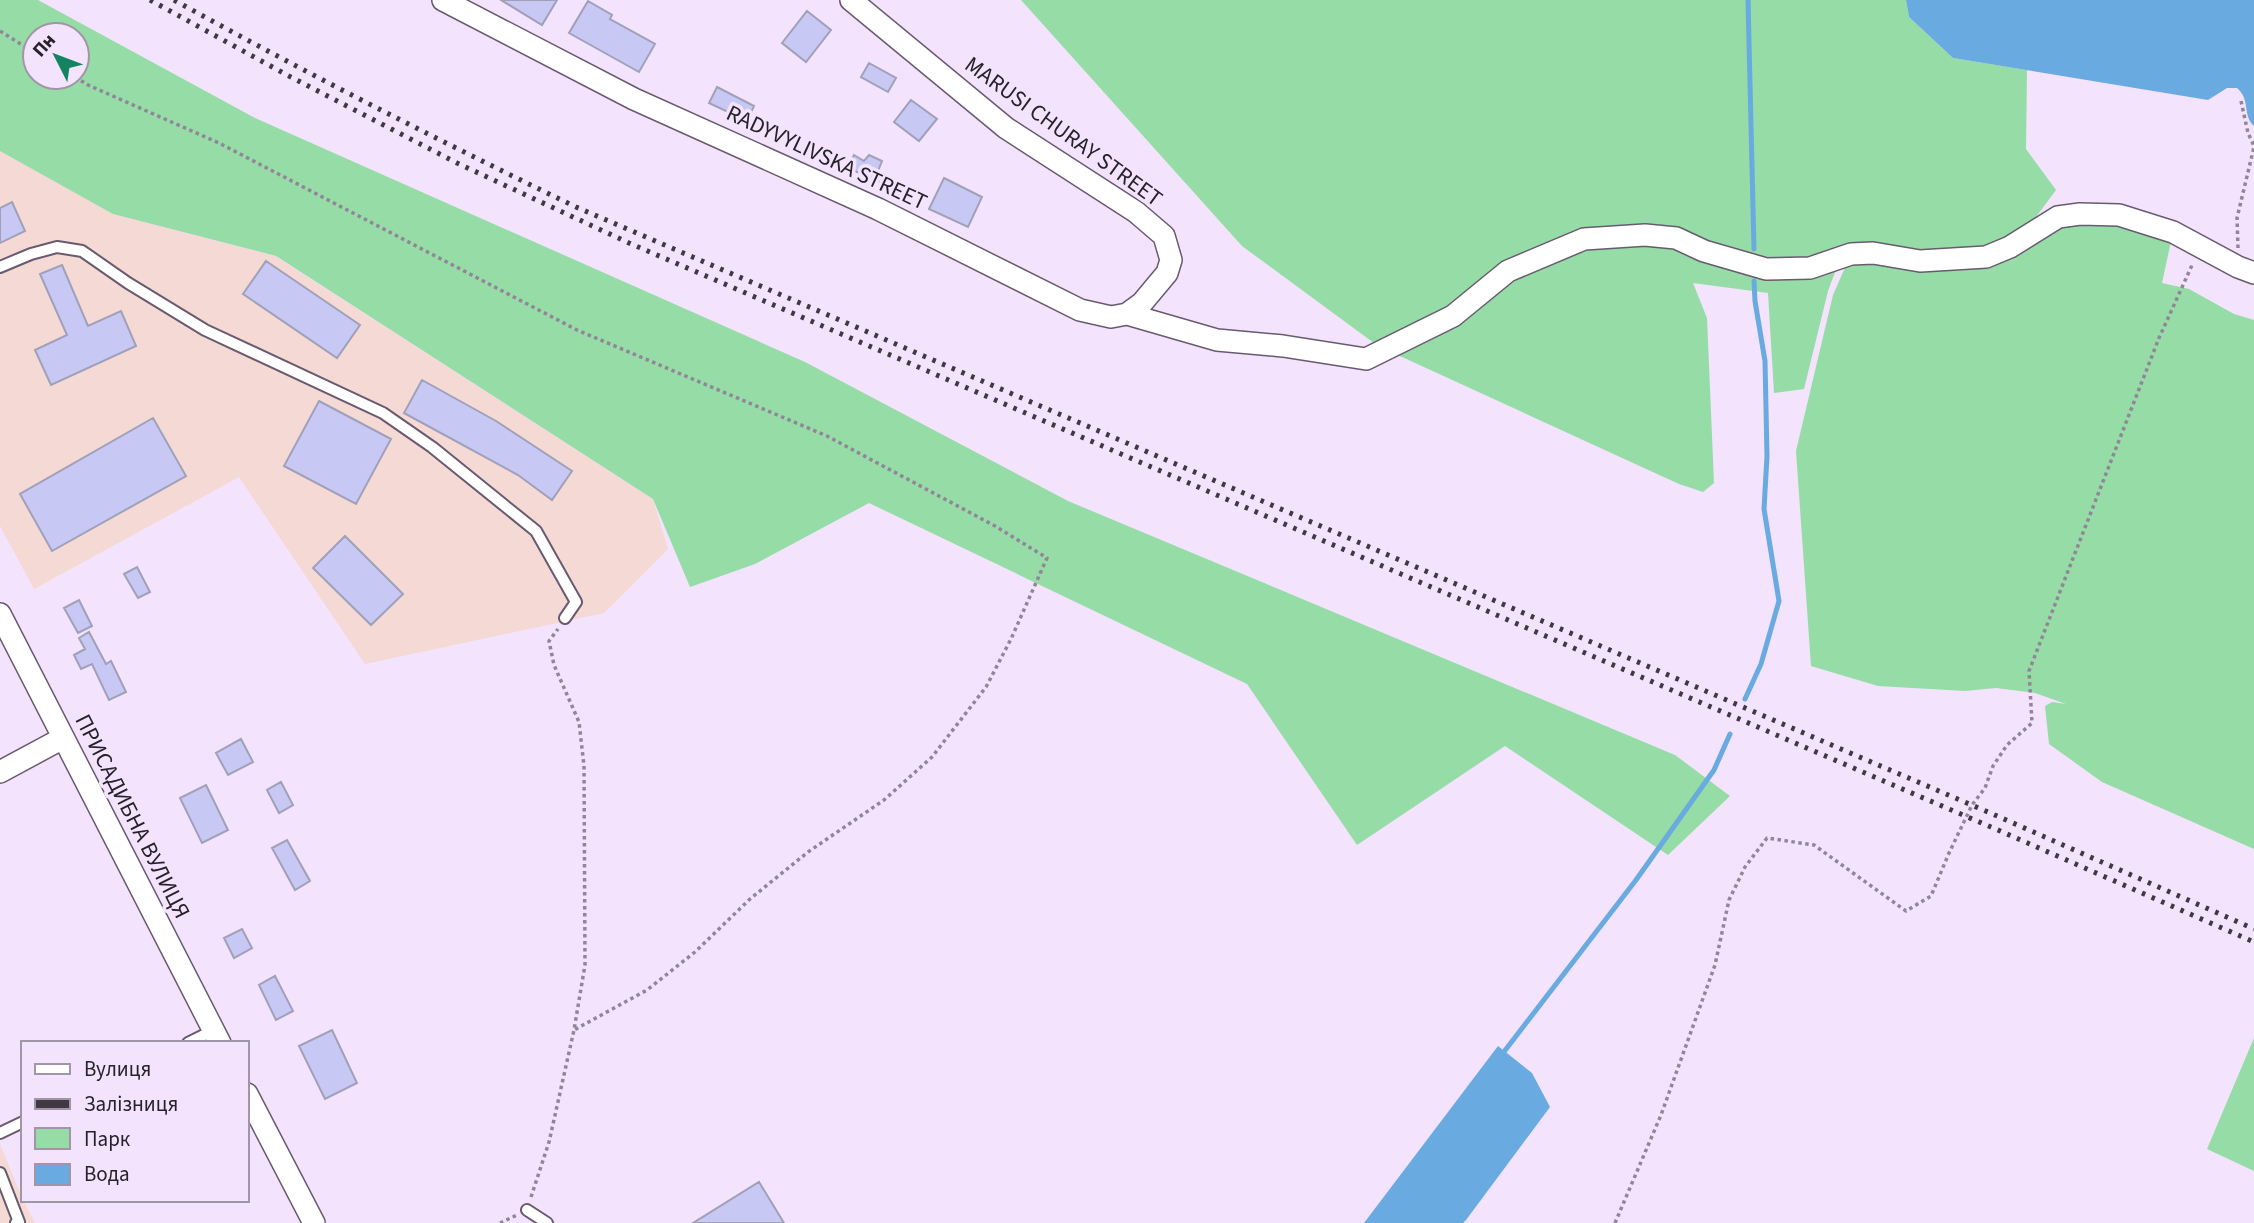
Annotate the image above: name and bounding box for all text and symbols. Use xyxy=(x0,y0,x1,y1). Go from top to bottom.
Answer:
north arrow xyxy=(21,21,91,91)
text: Пн xyxy=(27,28,62,63)
street label: MARUSI CHURAY STREET xyxy=(958,48,1169,215)
street label: RADYVYLIVSKA STREET xyxy=(721,96,933,218)
street label: ПРИСАДИБНА ВУЛИЦЯ xyxy=(67,708,198,924)
legend xyxy=(21,1041,248,1202)
text: Вулиця xyxy=(84,1054,151,1084)
text: Залізниця xyxy=(84,1089,178,1119)
text: Парк xyxy=(84,1124,131,1154)
text: Вода xyxy=(84,1159,130,1189)

